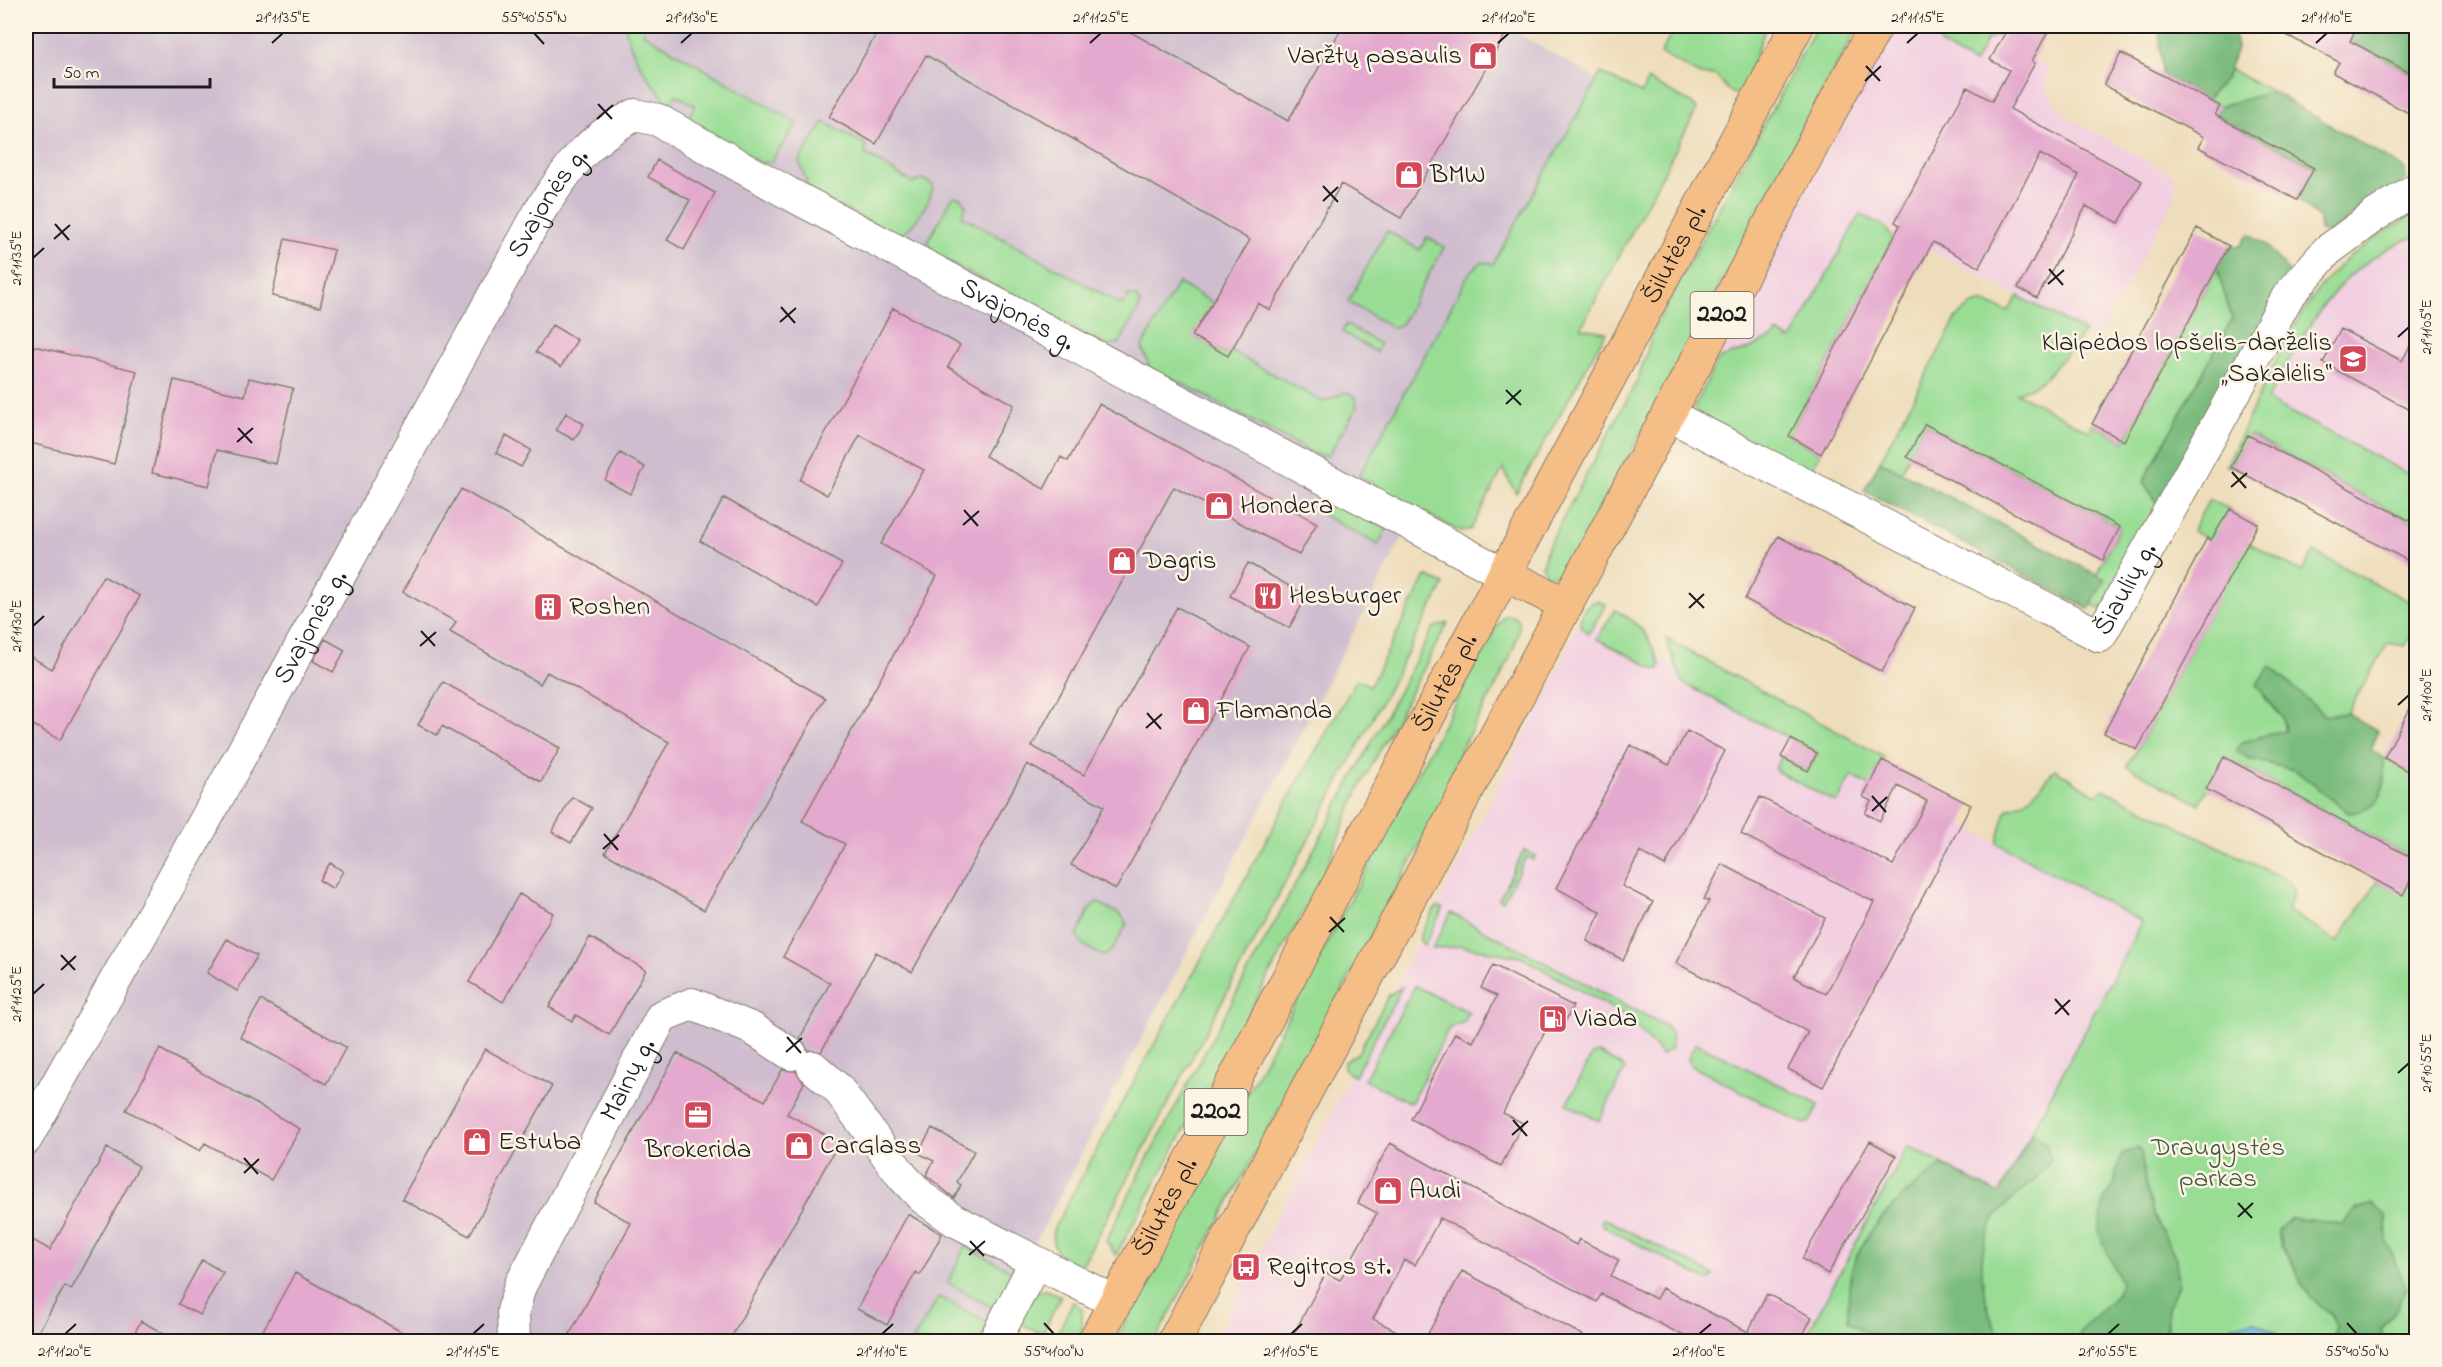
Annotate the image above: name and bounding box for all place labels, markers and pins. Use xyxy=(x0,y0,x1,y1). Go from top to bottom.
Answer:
place label: Varžtų pasaulis xyxy=(1287,37,1462,76)
shop icon: Varžtų pasaulis xyxy=(1467,40,1499,72)
place label: BMW xyxy=(1429,156,1486,195)
shop icon: BMW xyxy=(1393,159,1425,191)
place label: Klaipėdos lopšelis-darželis „Sakalėlis“ xyxy=(2041,324,2332,394)
school or university icon: Klaipėdos lopšelis-darželis „Sakalėlis“ xyxy=(2337,343,2369,375)
place label: Hondera xyxy=(1240,487,1333,526)
shop icon: Hondera xyxy=(1203,490,1235,522)
place label: Dagris xyxy=(1142,542,1217,581)
shop icon: Dagris xyxy=(1106,545,1138,577)
place label: Hesburger xyxy=(1289,577,1402,616)
restaurant icon: Hesburger xyxy=(1252,580,1284,612)
place label: Roshen xyxy=(569,588,650,627)
building icon: Roshen xyxy=(532,591,564,623)
place label: Flamanda xyxy=(1216,692,1332,731)
shop icon: Flamanda xyxy=(1180,695,1212,727)
place label: Viada xyxy=(1573,1000,1637,1039)
fuel station icon: Viada xyxy=(1537,1003,1569,1035)
office icon: Brokerida xyxy=(682,1099,714,1131)
place label: Estuba xyxy=(498,1123,581,1162)
shop icon: Estuba xyxy=(461,1126,493,1158)
place label: CarGlass xyxy=(820,1127,921,1166)
shop icon: CarGlass xyxy=(783,1130,815,1162)
place label: Brokerida xyxy=(644,1131,751,1170)
place label: Audi xyxy=(1409,1172,1461,1211)
shop icon: Audi xyxy=(1372,1175,1404,1207)
place label: Regitros st. xyxy=(1267,1248,1391,1287)
bus stop icon: Regitros st. xyxy=(1230,1251,1262,1283)

